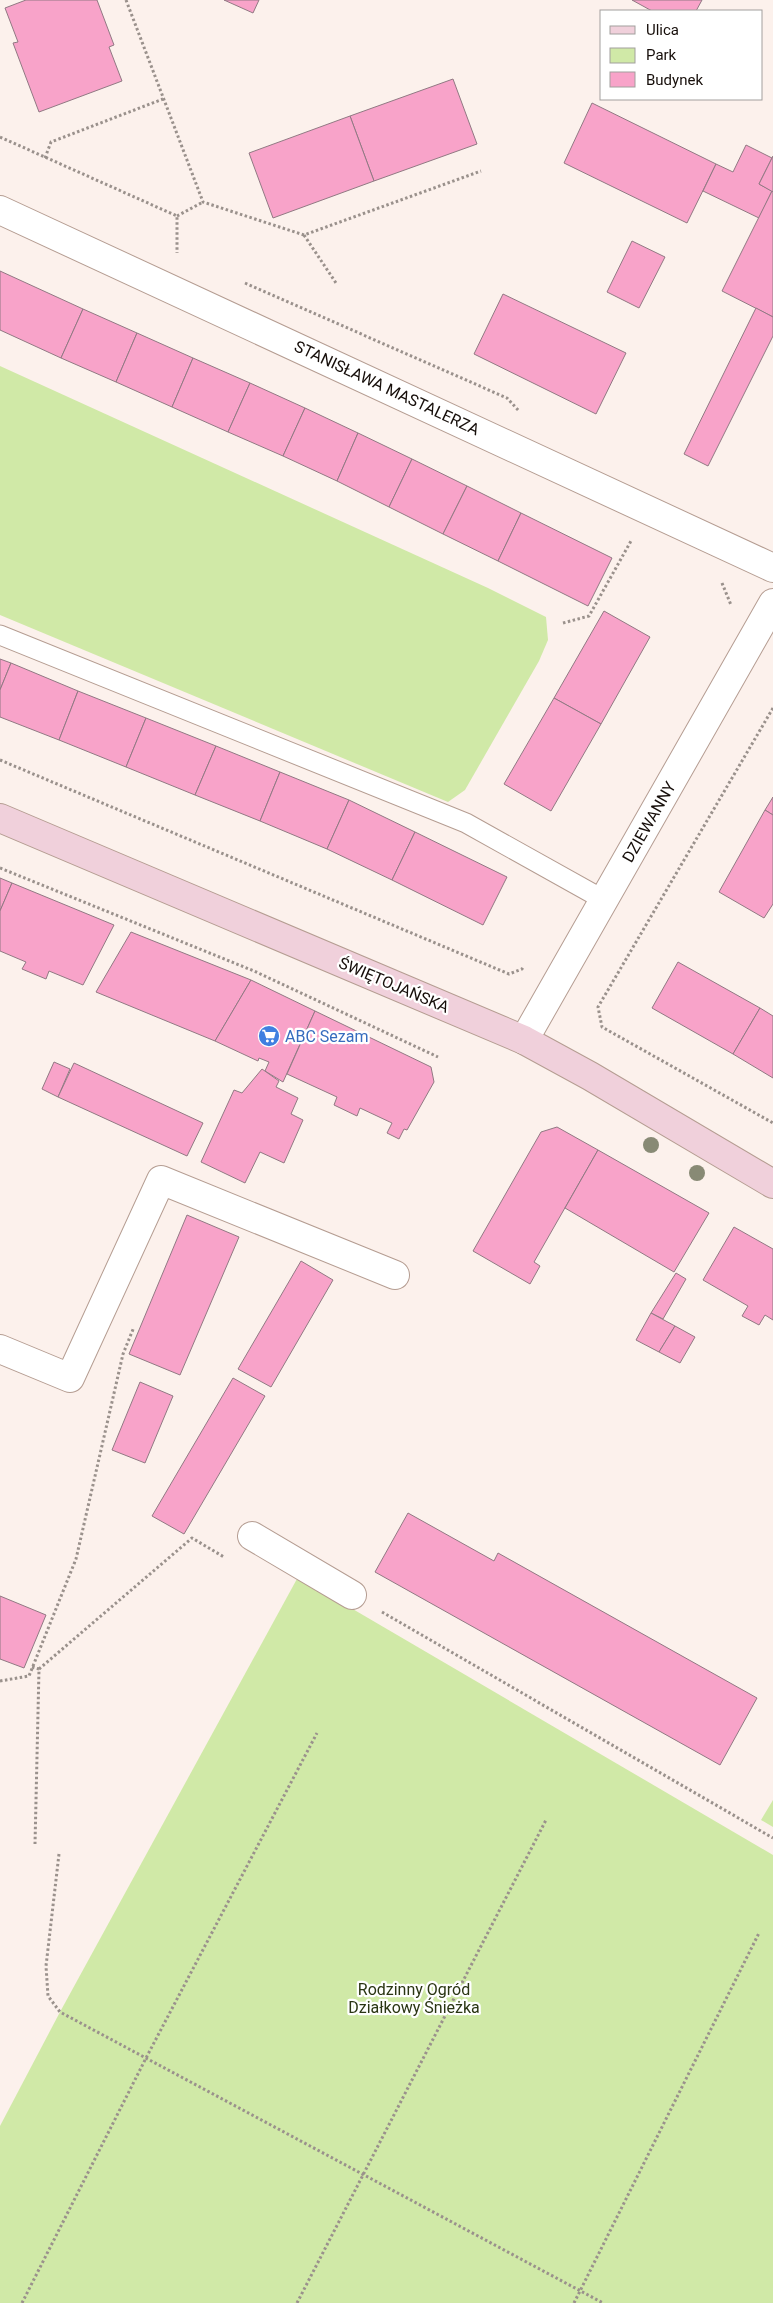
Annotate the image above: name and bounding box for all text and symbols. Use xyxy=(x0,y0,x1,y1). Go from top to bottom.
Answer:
legend xyxy=(600,10,763,100)
text: Ulica xyxy=(646,21,679,39)
text: Park xyxy=(646,46,677,64)
text: Budynek xyxy=(646,71,703,89)
street label: STANISŁAWA MASTALERZA xyxy=(291,337,483,440)
street label: DZIEWANNY xyxy=(618,778,680,866)
street label: ŚWIĘTOJAŃSKA xyxy=(336,952,453,1017)
supermarket icon: ABC Sezam xyxy=(257,1024,281,1048)
place label: ABC Sezam xyxy=(285,1027,368,1046)
park label: Rodzinny Ogród Działkowy Śnieżka xyxy=(348,1980,480,2017)

